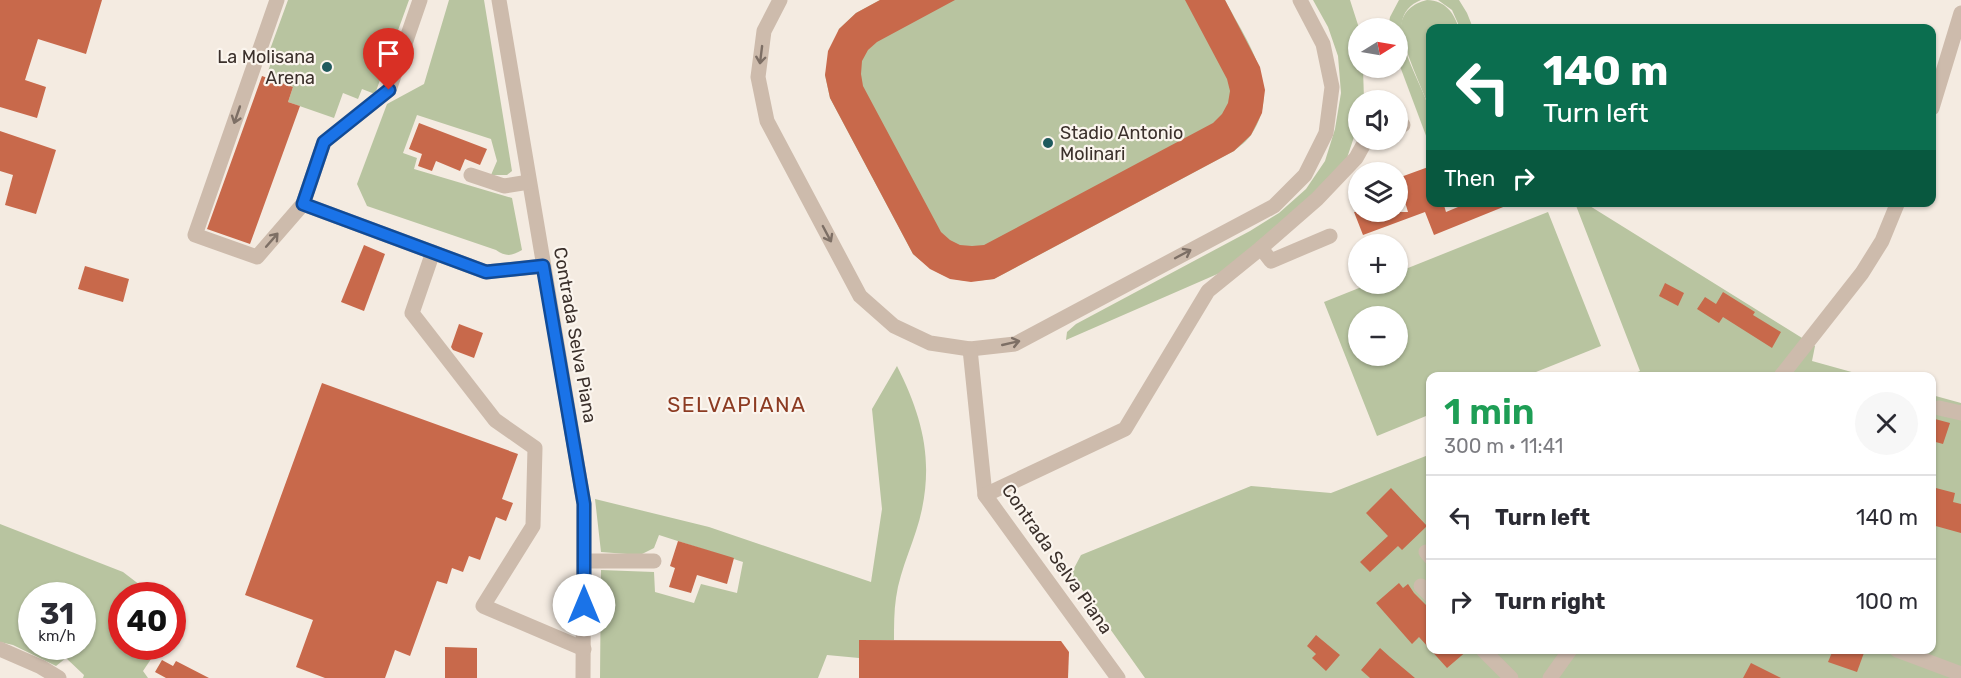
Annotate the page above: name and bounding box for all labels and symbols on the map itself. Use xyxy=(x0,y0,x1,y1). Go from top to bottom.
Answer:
north arrow xyxy=(1348,18,1408,78)
pin xyxy=(363,28,414,90)
one-way arrow xyxy=(755,44,766,64)
place label: La Molisana Arena xyxy=(217,46,315,89)
marker: La Molisana Arena xyxy=(320,60,334,74)
one-way arrow xyxy=(231,105,242,124)
place label: Stadio Antonio Molinari xyxy=(1060,122,1183,165)
marker: Stadio Antonio Molinari xyxy=(1041,136,1055,150)
one-way arrow xyxy=(822,224,833,242)
one-way arrow xyxy=(265,232,279,247)
street label: Contrada Selva Piana xyxy=(549,245,601,425)
one-way arrow xyxy=(1174,248,1192,259)
one-way arrow xyxy=(1001,336,1020,348)
district label: SELVAPIANA xyxy=(667,392,807,417)
street label: Contrada Selva Piana xyxy=(997,480,1117,638)
position arrow xyxy=(552,573,616,637)
speed limit sign: 40 xyxy=(108,582,186,660)

